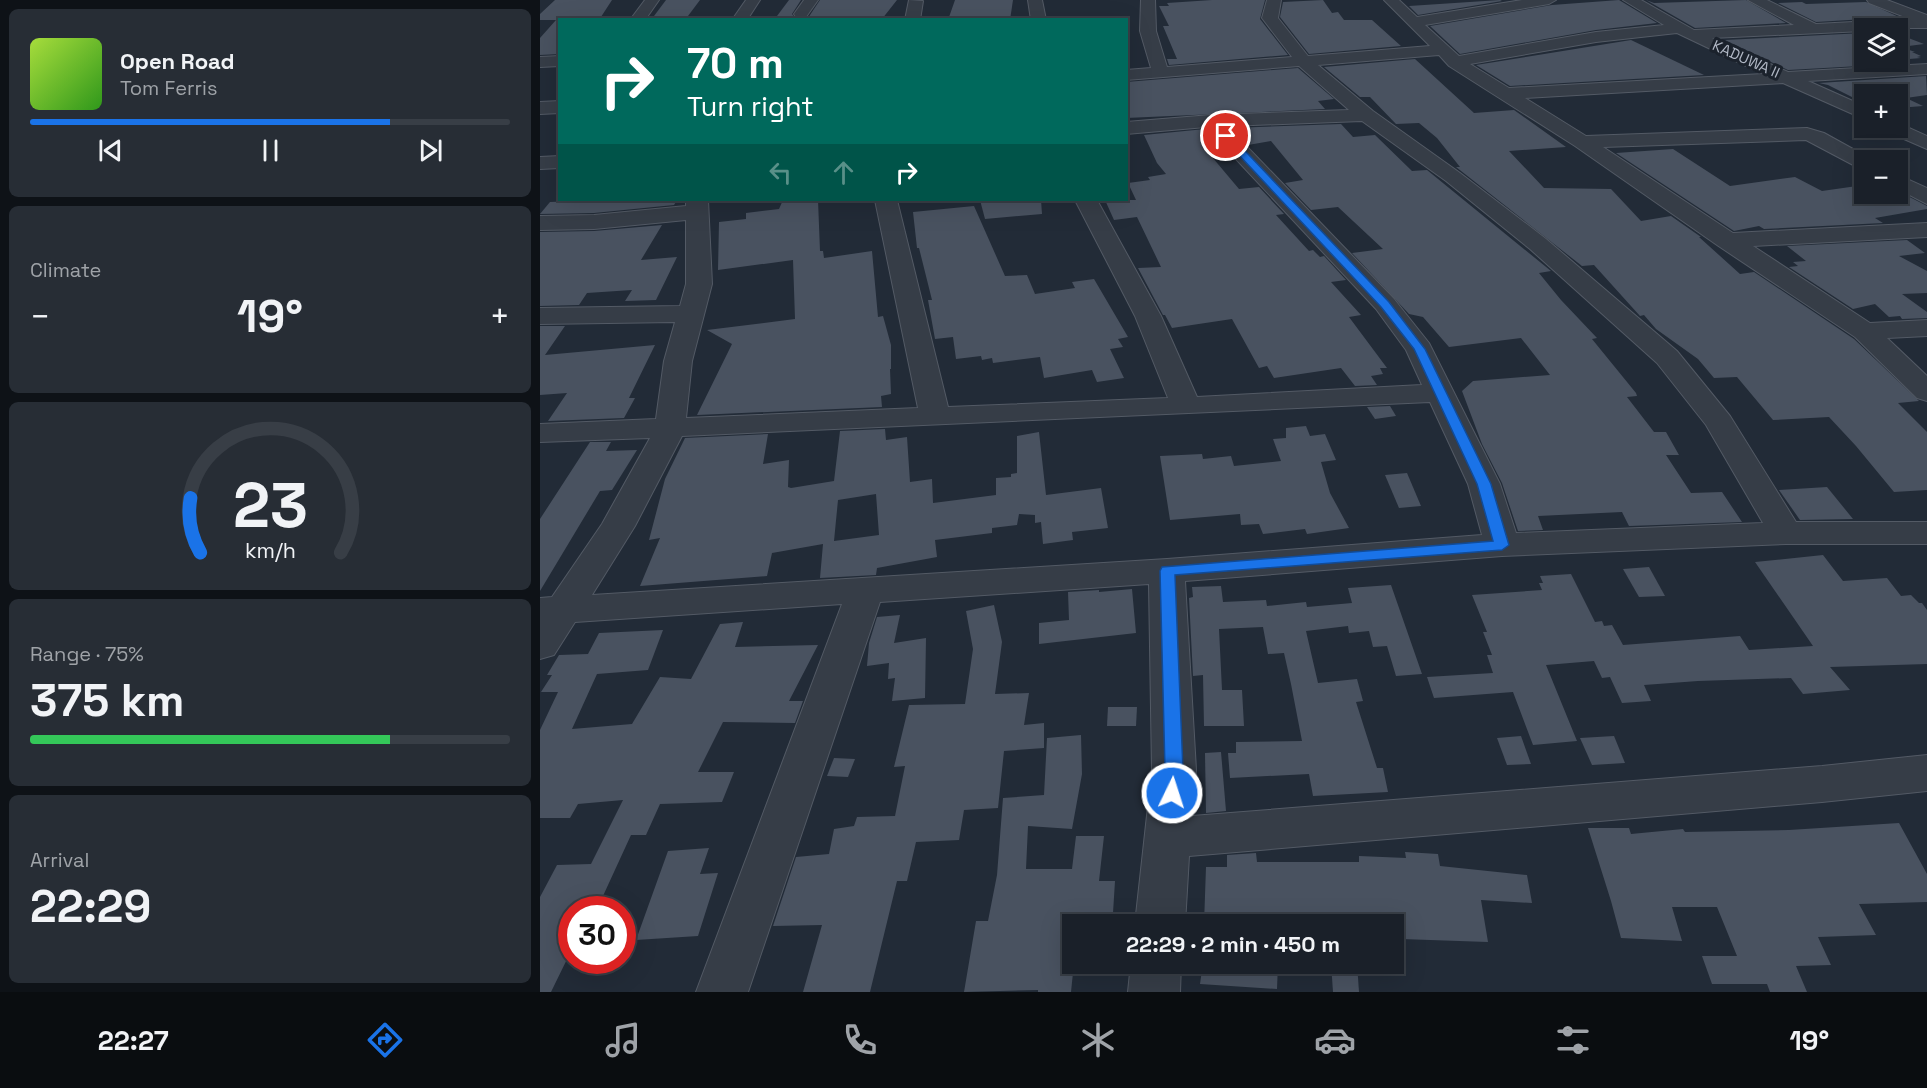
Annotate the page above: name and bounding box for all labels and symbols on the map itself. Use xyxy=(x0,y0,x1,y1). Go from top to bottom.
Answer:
street label: KADUWA II xyxy=(1710,35,1783,82)
pin xyxy=(1200,110,1251,161)
position arrow xyxy=(1140,761,1204,825)
speed limit sign: 30 xyxy=(558,896,636,974)

